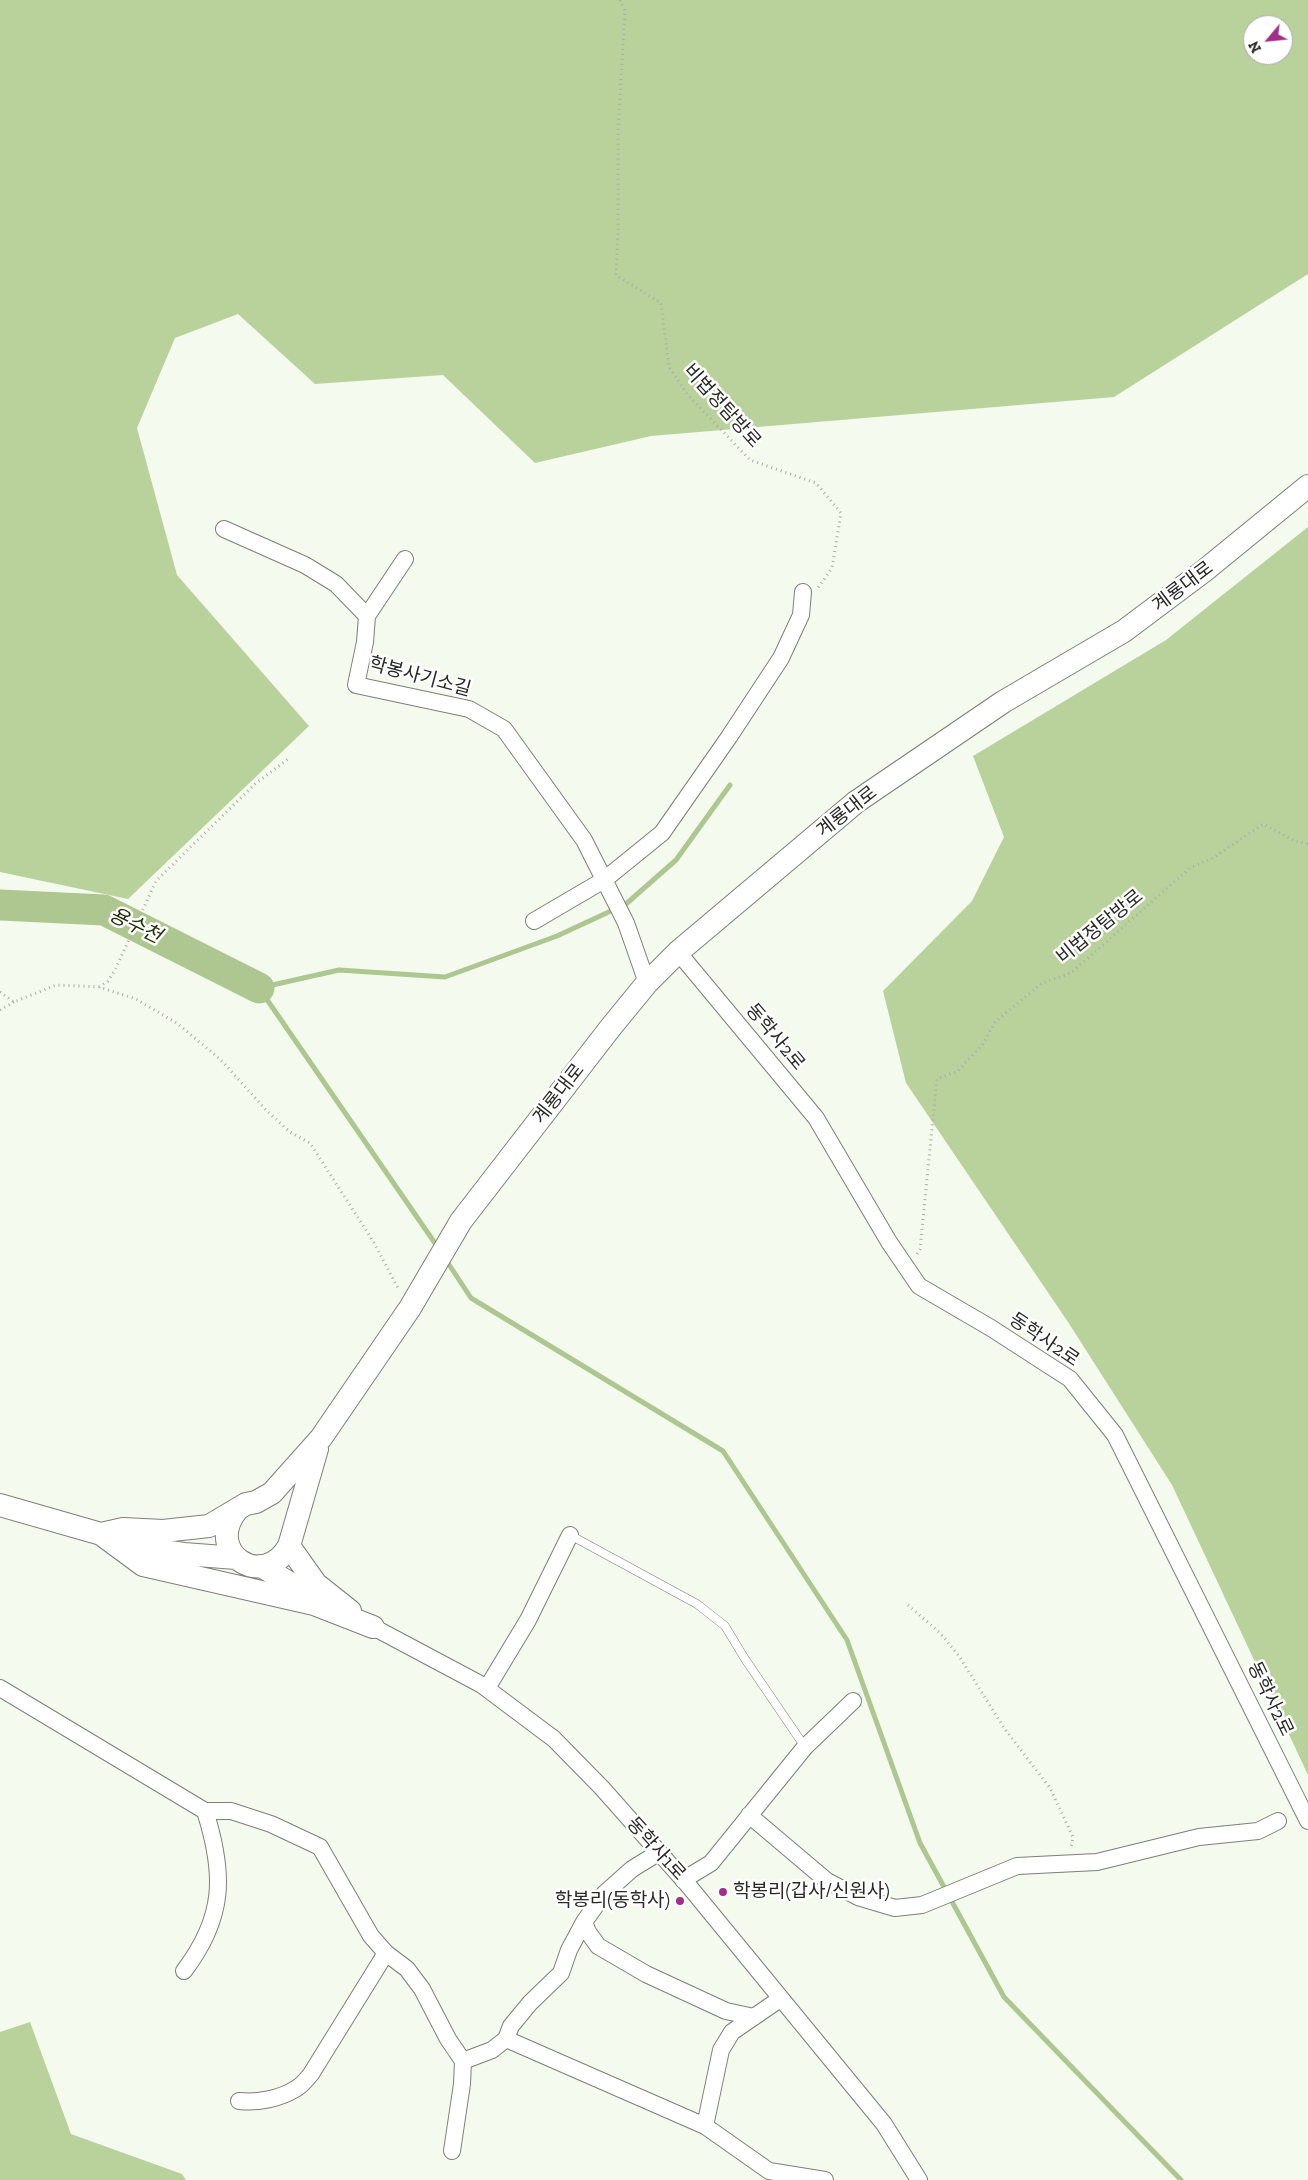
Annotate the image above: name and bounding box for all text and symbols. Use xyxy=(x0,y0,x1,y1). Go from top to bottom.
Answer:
north arrow xyxy=(1243,15,1293,65)
text: N xyxy=(1245,38,1265,56)
street label: 비법정탐방로 xyxy=(678,359,766,453)
street label: 계룡대로 xyxy=(1148,557,1218,617)
street label: 학봉사기소길 xyxy=(366,652,474,702)
street label: 계룡대로 xyxy=(812,781,882,843)
street label: 비법정탐방로 xyxy=(1052,885,1148,969)
water label: 용수천 xyxy=(105,903,165,949)
street label: 동학사2로 xyxy=(741,999,809,1075)
street label: 계룡대로 xyxy=(528,1059,590,1129)
street label: 동학사2로 xyxy=(1005,1308,1083,1372)
street label: 동학사2로 xyxy=(1242,1658,1298,1740)
street label: 동학사1로 xyxy=(622,1813,690,1885)
place label: 학봉리(갑사/신원사) xyxy=(733,1881,890,1903)
marker: 학봉리(갑사/신원사) xyxy=(717,1886,729,1898)
place label: 학봉리(동학사) xyxy=(555,1890,670,1912)
marker: 학봉리(동학사) xyxy=(674,1895,686,1907)

